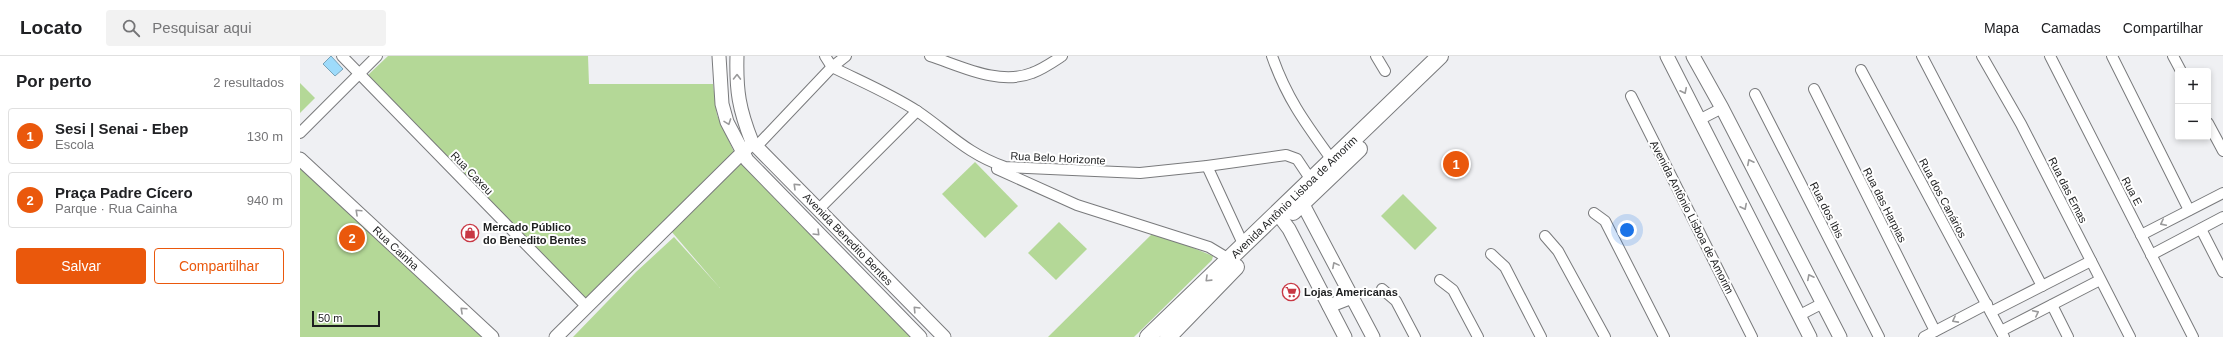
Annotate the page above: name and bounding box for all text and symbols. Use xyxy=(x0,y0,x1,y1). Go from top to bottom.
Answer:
search box xyxy=(106,10,386,46)
text: Locato xyxy=(20,17,82,38)
icon: search xyxy=(120,17,142,39)
text: Pesquisar aqui xyxy=(152,19,252,36)
text: Mapa xyxy=(1984,20,2019,36)
text: Camadas xyxy=(2041,20,2101,36)
text: Compartilhar xyxy=(2123,20,2203,36)
map controls xyxy=(2175,68,2211,140)
button: + xyxy=(2175,68,2211,104)
text: Por perto xyxy=(16,72,92,91)
one-way arrow xyxy=(733,74,741,80)
text: 2 resultados xyxy=(213,75,284,90)
one-way arrow xyxy=(1679,87,1687,94)
button: − xyxy=(2175,104,2211,140)
one-way arrow xyxy=(723,118,732,125)
text: Sesi | Senai - Ebep xyxy=(55,120,188,137)
text: 1 xyxy=(26,129,34,144)
text: 130 m xyxy=(247,129,283,144)
street label: Avenida Antônio Lisboa de Amorim xyxy=(1229,133,1359,261)
text: Escola xyxy=(55,137,94,152)
street label: Avenida Antônio Lisboa de Amorim xyxy=(1648,138,1736,296)
street label: Rua Caxeu xyxy=(449,149,495,197)
pin: 1 xyxy=(1443,149,1469,179)
street label: Rua Belo Horizonte xyxy=(1010,150,1106,166)
street label: Rua das Emas xyxy=(2046,155,2090,225)
street label: Rua dos Canários xyxy=(1917,156,1969,240)
one-way arrow xyxy=(1747,159,1755,166)
street label: Rua das Harpias xyxy=(1861,166,1909,245)
street label: Rua E xyxy=(2120,175,2144,207)
street label: Rua dos Ibis xyxy=(1808,180,1846,240)
one-way arrow xyxy=(793,183,801,191)
text: Praça Padre Cícero xyxy=(55,184,193,201)
street label: Avenida Benedito Bentes xyxy=(801,190,895,288)
text: 2 xyxy=(26,193,34,208)
text: 940 m xyxy=(247,193,283,208)
text: Parque · Rua Cainha xyxy=(55,201,177,216)
one-way arrow xyxy=(1739,202,1746,210)
one-way arrow xyxy=(355,209,363,217)
one-way arrow xyxy=(2160,219,2168,226)
your location xyxy=(1617,220,1637,240)
place label: Mercado Público do Benedito Bentes xyxy=(483,221,586,246)
pin: 2 xyxy=(339,223,365,253)
shop icon: Mercado Público do Benedito Bentes xyxy=(460,223,480,243)
street label: Rua Cainha xyxy=(371,224,422,273)
one-way arrow xyxy=(812,228,820,236)
button: Salvar xyxy=(16,248,146,284)
button: Compartilhar xyxy=(154,248,284,284)
one-way arrow xyxy=(1333,262,1340,269)
one-way arrow xyxy=(1206,274,1213,281)
one-way arrow xyxy=(1807,274,1814,281)
supermarket icon: Lojas Americanas xyxy=(1281,282,1301,302)
place label: Lojas Americanas xyxy=(1304,286,1398,298)
one-way arrow xyxy=(913,306,921,314)
one-way arrow xyxy=(460,308,468,315)
scale bar xyxy=(312,309,380,328)
one-way arrow xyxy=(2031,310,2039,318)
text: 50 m xyxy=(318,312,342,324)
one-way arrow xyxy=(1952,316,1960,323)

